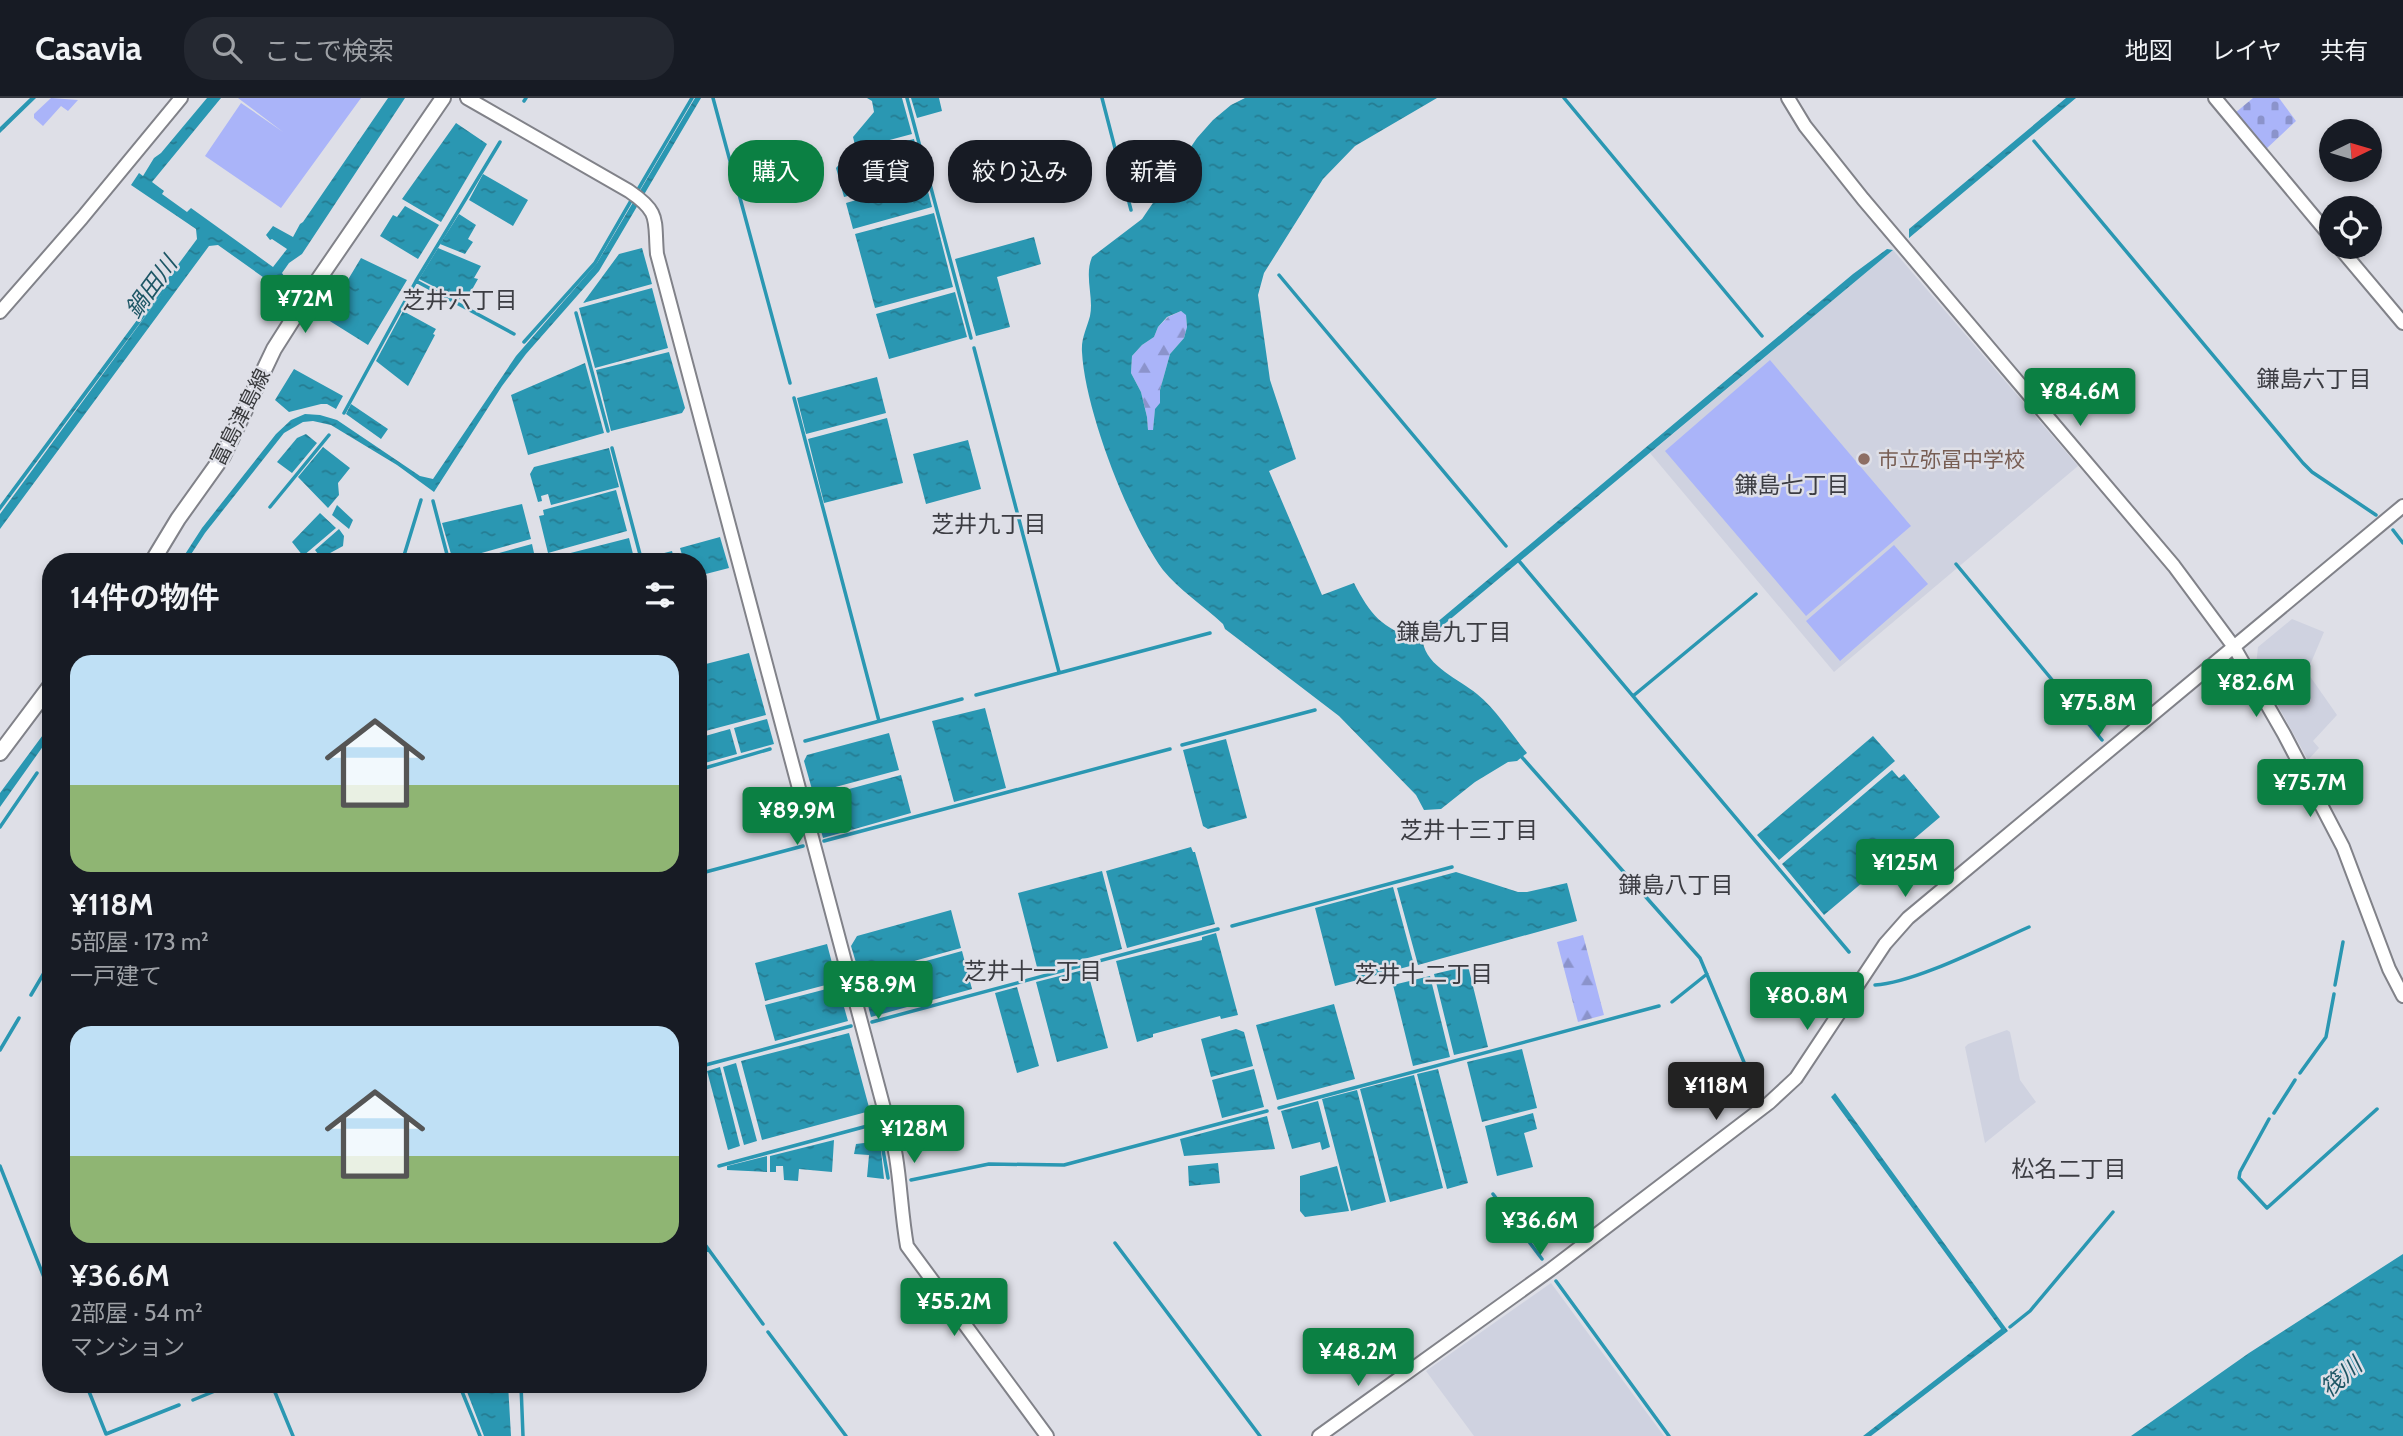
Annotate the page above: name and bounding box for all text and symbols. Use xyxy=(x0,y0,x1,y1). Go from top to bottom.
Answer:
search box xyxy=(184,17,674,80)
text: Casavia xyxy=(35,28,142,68)
icon: search xyxy=(208,29,246,67)
text: ここで検索 xyxy=(264,35,394,67)
text: 地図 xyxy=(2125,36,2173,65)
text: レイヤ xyxy=(2211,36,2282,65)
text: 共有 xyxy=(2320,36,2368,65)
north arrow xyxy=(2319,119,2382,182)
map controls xyxy=(2319,119,2382,259)
chip: 購入 xyxy=(728,140,824,203)
chip: 賃貸 xyxy=(838,140,934,203)
chip: 絞り込み xyxy=(948,140,1092,203)
chip: 新着 xyxy=(1106,140,1202,203)
button: locate xyxy=(2319,196,2382,259)
water label: 鍋田川 xyxy=(119,248,184,323)
pin: ¥72M xyxy=(264,275,346,335)
text: ¥72M xyxy=(277,284,333,312)
district label: 芝井六丁目 xyxy=(403,286,518,314)
street label: 富島津島線 xyxy=(205,365,275,469)
district label: 鎌島六丁目 xyxy=(2257,365,2372,393)
pin: ¥84.6M xyxy=(2023,368,2137,428)
text: ¥84.6M xyxy=(2040,377,2120,405)
place label: 市立弥冨中学校 xyxy=(1878,447,2025,472)
marker: 市立弥冨中学校 xyxy=(1856,451,1872,467)
district label: 鎌島七丁目 xyxy=(1735,471,1850,499)
district label: 芝井九丁目 xyxy=(932,510,1047,538)
icon: filters xyxy=(641,576,679,614)
text: 14件の物件 xyxy=(70,579,220,616)
district label: 鎌島九丁目 xyxy=(1397,618,1512,646)
pin: ¥82.6M xyxy=(2199,660,2313,719)
text: ¥82.6M xyxy=(2217,668,2295,696)
pin: ¥75.8M xyxy=(2041,680,2155,739)
text: ¥75.8M xyxy=(2060,688,2136,716)
icon: home xyxy=(312,700,438,826)
pin: ¥75.7M xyxy=(2253,760,2367,819)
text: ¥75.7M xyxy=(2273,768,2347,796)
pin: ¥89.9M xyxy=(740,788,854,847)
text: ¥89.9M xyxy=(759,796,835,824)
district label: 芝井十三丁目 xyxy=(1400,816,1538,844)
pin: ¥125M xyxy=(1856,840,1954,899)
text: ¥125M xyxy=(1872,848,1938,876)
district label: 鎌島八丁目 xyxy=(1619,871,1734,899)
text: ¥118M xyxy=(70,886,153,923)
text: 5部屋 · 173 m² xyxy=(70,928,209,956)
district label: 芝井十一丁目 xyxy=(964,957,1102,985)
district label: 芝井十二丁目 xyxy=(1355,960,1493,988)
text: 一戸建て xyxy=(70,962,162,990)
pin: ¥58.9M xyxy=(821,962,935,1021)
text: ¥58.9M xyxy=(840,970,916,998)
pin: ¥80.8M xyxy=(1750,972,1864,1032)
text: ¥80.8M xyxy=(1766,981,1848,1009)
pin: ¥118M xyxy=(1667,1062,1765,1122)
icon: home xyxy=(312,1071,438,1197)
text: ¥118M xyxy=(1684,1071,1748,1099)
pin: ¥128M xyxy=(865,1105,963,1165)
text: ¥128M xyxy=(880,1114,948,1142)
district label: 松名二丁目 xyxy=(2012,1155,2127,1183)
pin: ¥36.6M xyxy=(1483,1198,1597,1257)
text: ¥36.6M xyxy=(1502,1206,1578,1234)
text: ¥36.6M xyxy=(70,1257,170,1294)
pin: ¥55.2M xyxy=(897,1278,1011,1338)
text: ¥55.2M xyxy=(916,1287,992,1315)
text: 2部屋 · 54 m² xyxy=(70,1299,203,1327)
pin: ¥48.2M xyxy=(1301,1328,1415,1388)
text: マンション xyxy=(70,1333,185,1361)
text: ¥48.2M xyxy=(1319,1337,1397,1365)
water label: 筏川 xyxy=(2314,1349,2370,1403)

